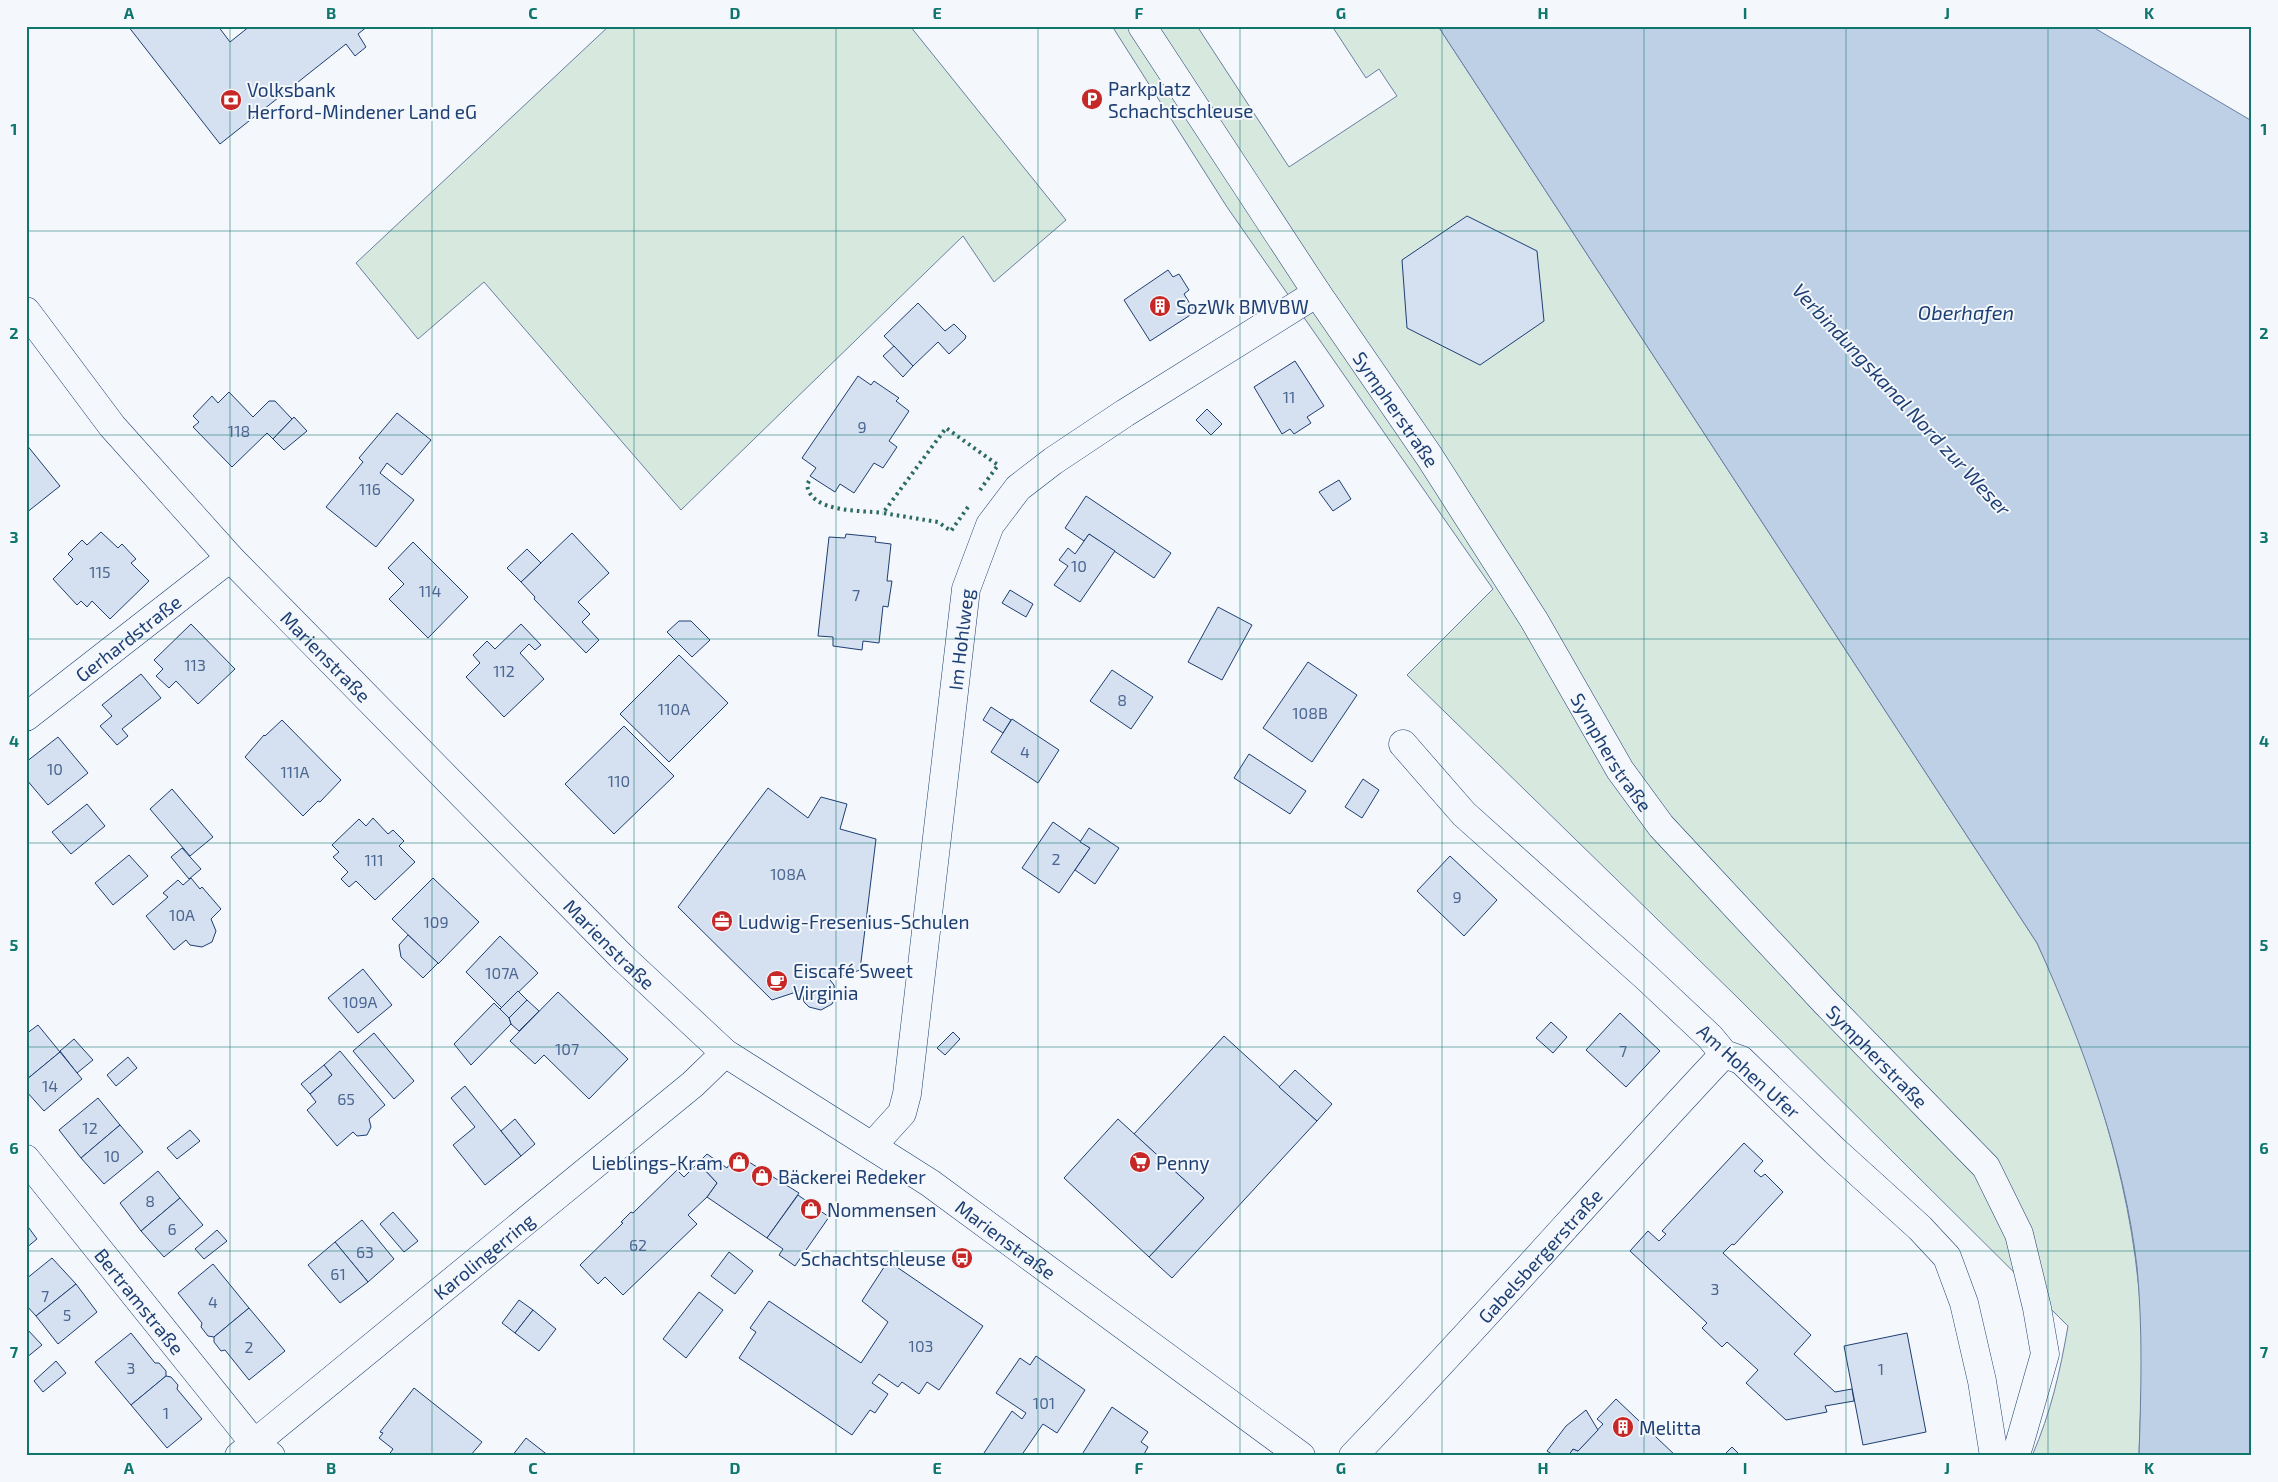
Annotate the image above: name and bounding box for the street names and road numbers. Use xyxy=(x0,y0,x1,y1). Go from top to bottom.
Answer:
street label: Sympherstraße xyxy=(1349,347,1444,471)
street label: Im Hohlweg xyxy=(943,587,978,691)
street label: Gerhardstraße xyxy=(70,589,185,686)
street label: Marienstraße xyxy=(276,606,376,706)
street label: Sympherstraße xyxy=(1567,689,1658,815)
street label: Marienstraße xyxy=(560,894,660,994)
street label: Sympherstraße xyxy=(1822,1000,1933,1112)
street label: Am Hohen Ufer xyxy=(1693,1019,1805,1123)
street label: Gabelsbergerstraße xyxy=(1473,1183,1606,1327)
street label: Marienstraße xyxy=(951,1195,1061,1283)
street label: Karolingerring xyxy=(428,1207,539,1304)
street label: Bertramstraße xyxy=(90,1243,189,1359)

